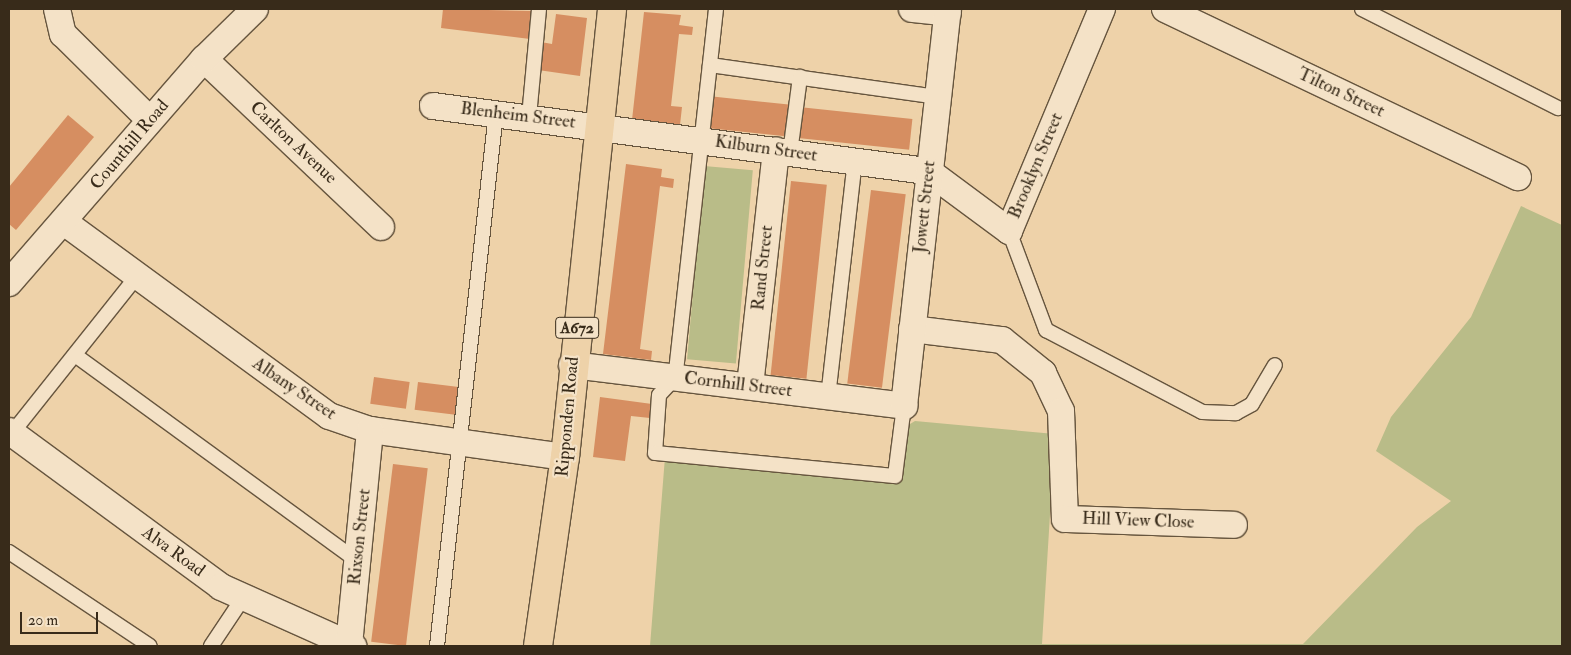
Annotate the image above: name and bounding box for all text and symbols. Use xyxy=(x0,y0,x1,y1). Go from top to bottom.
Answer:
street label: Tilton Street xyxy=(1294,63,1388,123)
street label: Counthill Road xyxy=(86,96,174,194)
street label: Carlton Avenue xyxy=(245,97,341,189)
street label: Blenheim Street xyxy=(459,98,577,134)
street label: Brooklyn Street xyxy=(1004,110,1068,222)
street label: Kilburn Street xyxy=(713,131,819,167)
street label: Jowett Street xyxy=(909,160,941,254)
street label: Rand Street xyxy=(748,224,778,312)
road number: A672 xyxy=(554,314,600,342)
street label: Albany Street xyxy=(248,353,340,425)
street label: Ripponden Road xyxy=(552,356,584,478)
street label: Cornhill Street xyxy=(683,368,793,402)
street label: Rixson Street xyxy=(344,488,376,586)
street label: Hill View Close xyxy=(1081,508,1195,534)
street label: Alva Road xyxy=(137,522,209,582)
scale bar xyxy=(22,602,100,634)
text: 20 m xyxy=(28,611,58,630)

